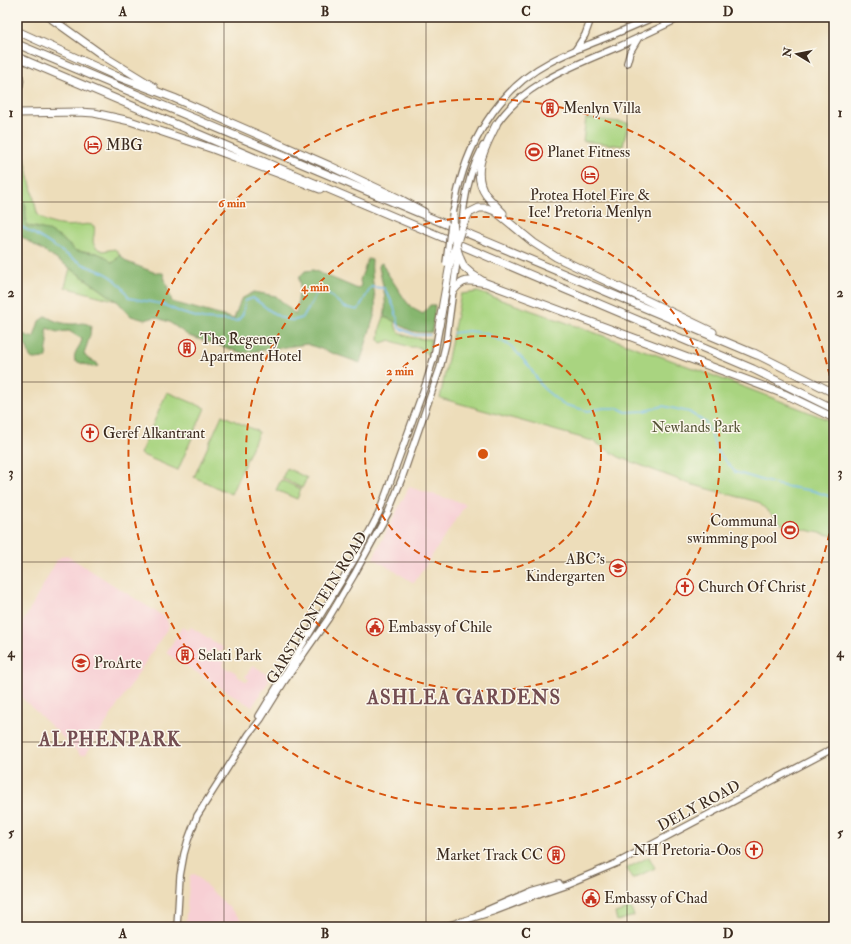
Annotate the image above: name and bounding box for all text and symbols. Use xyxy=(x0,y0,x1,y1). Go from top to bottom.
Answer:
text: A xyxy=(118,4,128,20)
text: B xyxy=(321,4,329,20)
text: C xyxy=(521,4,531,20)
text: D xyxy=(723,4,734,20)
north arrow xyxy=(777,34,817,74)
text: N xyxy=(780,45,795,59)
building icon: Menlyn Villa xyxy=(540,98,560,118)
place label: Menlyn Villa xyxy=(563,99,642,118)
text: 1 xyxy=(9,105,14,121)
text: 1 xyxy=(838,105,843,121)
hotel icon: MBG xyxy=(83,135,103,155)
place label: MBG xyxy=(106,136,143,155)
sports icon: Planet Fitness xyxy=(524,142,544,162)
place label: Planet Fitness xyxy=(547,143,630,162)
hotel icon: Protea Hotel Fire & Ice! Pretoria Menlyn xyxy=(580,165,600,185)
place label: Protea Hotel Fire & Ice! Pretoria Menlyn xyxy=(528,186,652,222)
text: 6 min xyxy=(218,196,246,211)
text: 4 min xyxy=(300,280,330,295)
text: 2 xyxy=(8,285,15,301)
text: 2 xyxy=(837,285,844,301)
place label: The Regency Apartment Hotel xyxy=(199,330,302,367)
building icon: The Regency Apartment Hotel xyxy=(177,338,197,358)
text: 2 min xyxy=(386,364,414,379)
park label: Newlands Park xyxy=(651,418,741,437)
church icon: Geref Alkantrant xyxy=(80,423,100,443)
place label: Geref Alkantrant xyxy=(103,424,205,443)
centre of rings xyxy=(476,447,490,461)
text: 3 xyxy=(9,465,14,481)
text: 3 xyxy=(838,465,843,481)
place label: Communal swimming pool xyxy=(687,512,777,549)
sports icon: Communal swimming pool xyxy=(780,520,800,540)
street label: GARSTFONTEIN ROAD xyxy=(262,528,372,688)
place label: ABC's Kindergarten xyxy=(526,550,605,586)
school or university icon: ABC's Kindergarten xyxy=(608,558,628,578)
church icon: Church Of Christ xyxy=(675,577,695,597)
place label: Church Of Christ xyxy=(698,578,806,597)
public building icon: Embassy of Chile xyxy=(365,617,385,637)
place label: Embassy of Chile xyxy=(388,618,492,637)
text: 4 xyxy=(6,645,15,661)
building icon: Selati Park xyxy=(175,645,195,665)
text: 4 xyxy=(835,645,844,661)
place label: Selati Park xyxy=(198,646,262,665)
school or university icon: ProArte xyxy=(71,653,91,673)
place label: ProArte xyxy=(94,654,142,673)
district label: ASHLEA GARDENS xyxy=(366,686,561,710)
district label: ALPHENPARK xyxy=(38,728,181,752)
street label: DELY ROAD xyxy=(654,776,744,836)
text: 5 xyxy=(8,825,14,841)
text: 5 xyxy=(837,825,843,841)
church icon: NH Pretoria-Oos xyxy=(744,840,764,860)
place label: NH Pretoria-Oos xyxy=(633,841,741,860)
building icon: Market Track CC xyxy=(546,845,566,865)
place label: Market Track CC xyxy=(436,846,543,865)
public building icon: Embassy of Chad xyxy=(581,888,601,908)
place label: Embassy of Chad xyxy=(604,889,708,908)
text: A xyxy=(118,926,128,942)
text: B xyxy=(321,926,329,942)
text: C xyxy=(521,926,531,942)
text: D xyxy=(723,926,734,942)

